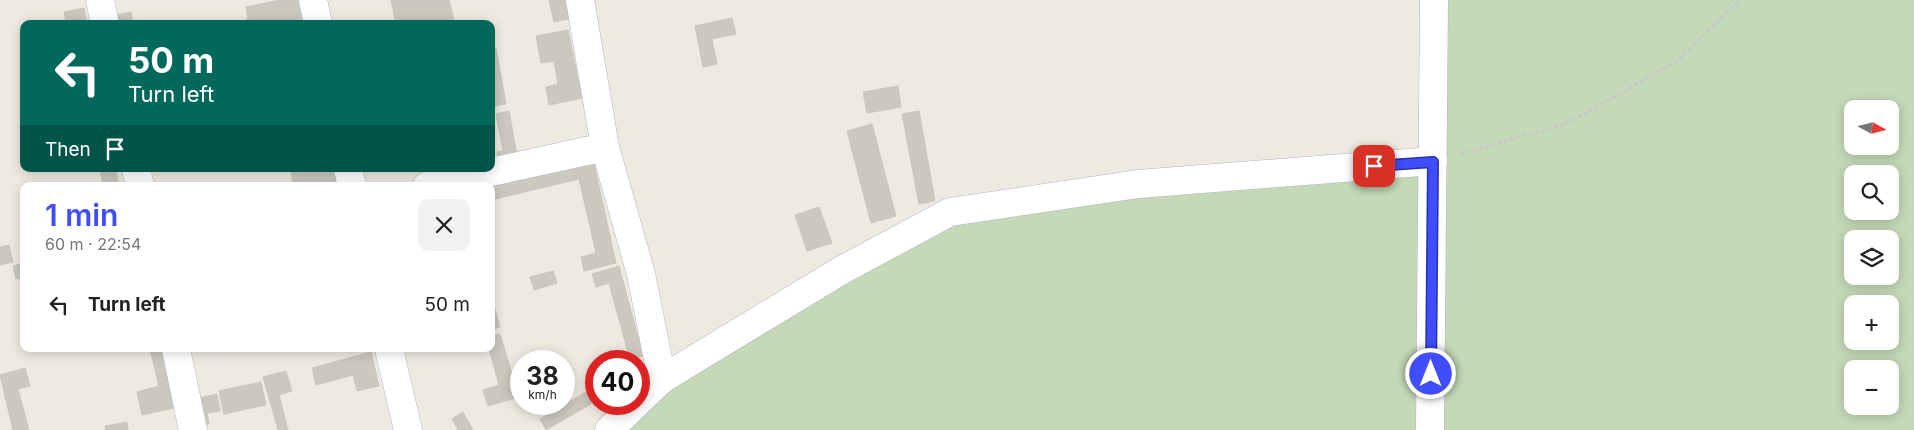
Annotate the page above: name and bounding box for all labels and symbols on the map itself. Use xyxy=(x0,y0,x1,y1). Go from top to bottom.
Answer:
north arrow xyxy=(1844,100,1899,155)
pin xyxy=(1353,145,1395,187)
position arrow xyxy=(1404,347,1456,399)
speed limit sign: 40 xyxy=(585,350,650,415)

